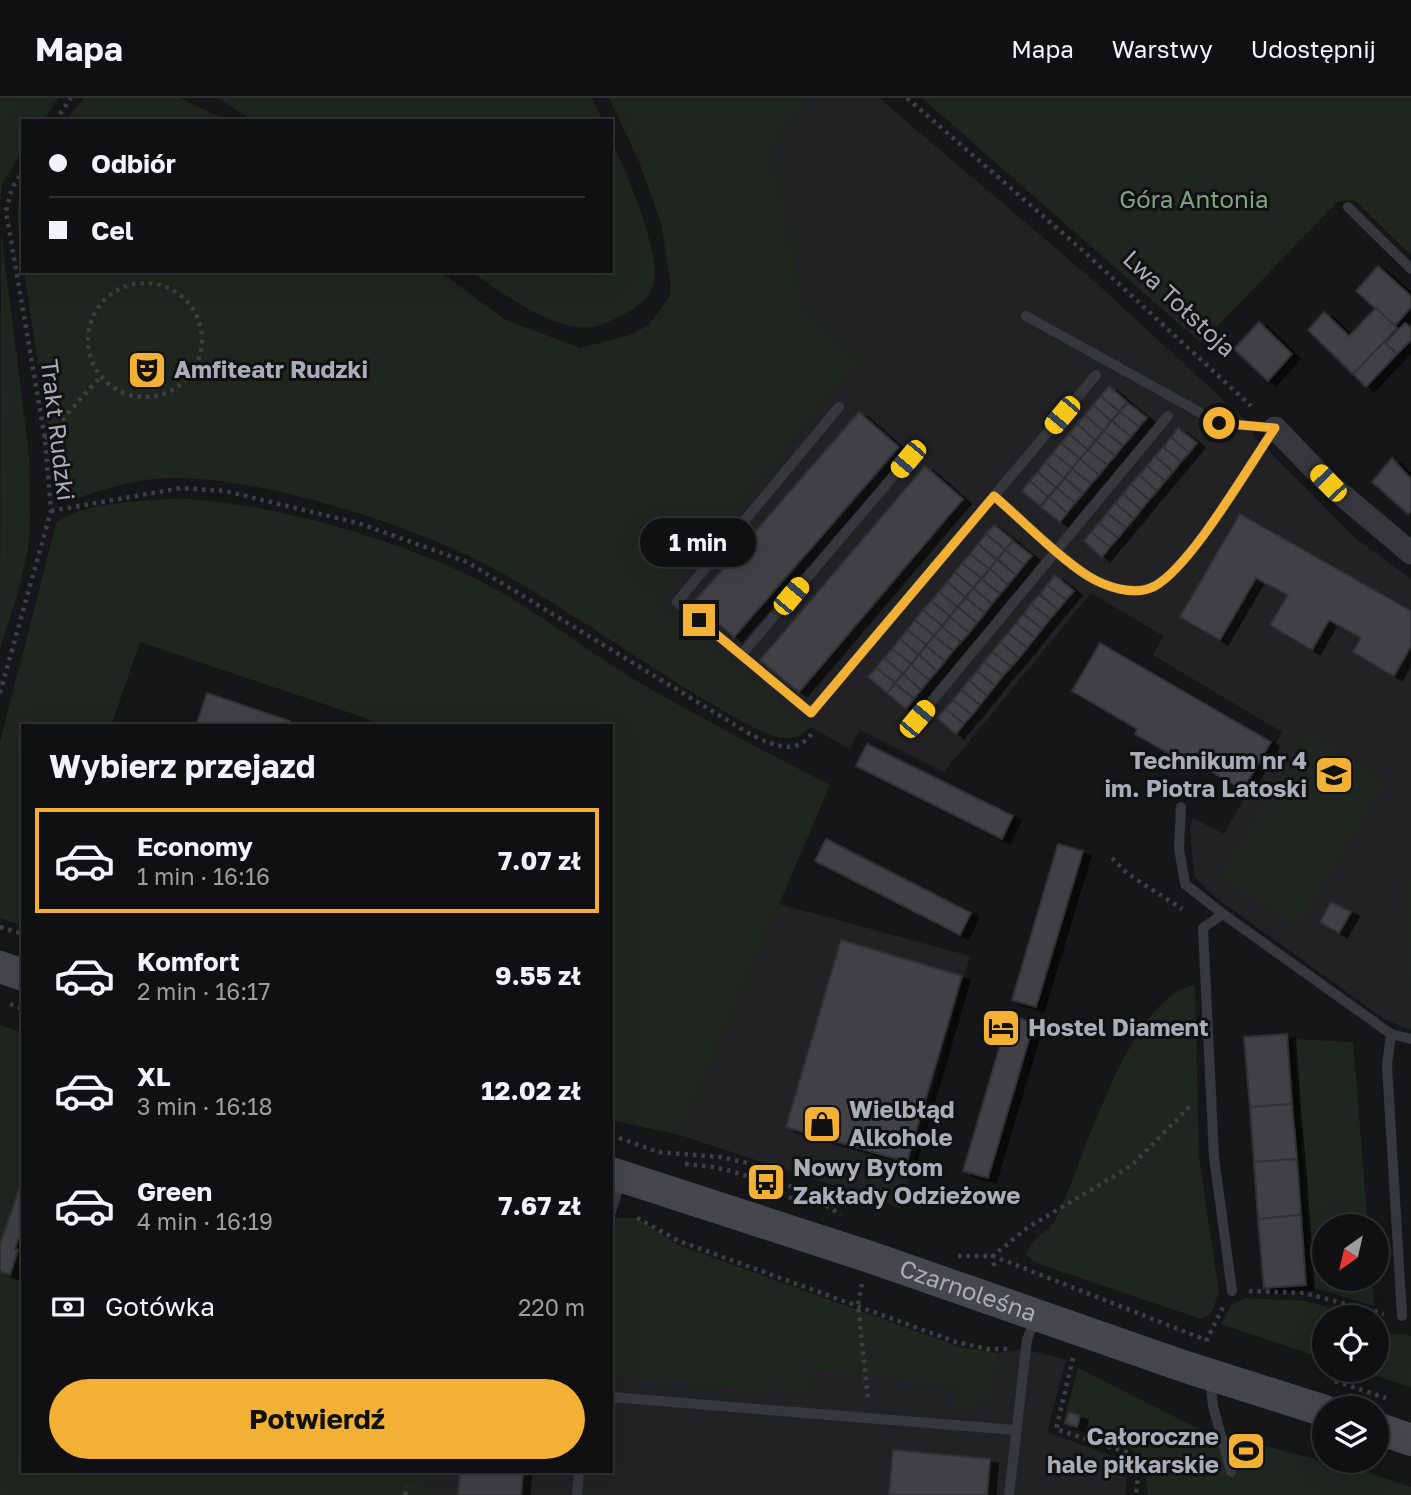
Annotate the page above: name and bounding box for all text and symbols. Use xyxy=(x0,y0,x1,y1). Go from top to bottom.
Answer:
text: Mapa xyxy=(35,29,123,68)
text: Mapa xyxy=(1011,34,1074,63)
text: Warstwy xyxy=(1112,34,1213,63)
text: Udostępnij xyxy=(1251,34,1376,63)
text: Odbiór xyxy=(91,148,176,179)
park label: Góra Antonia xyxy=(1119,184,1269,213)
text: Cel xyxy=(91,215,134,246)
street label: Lwa Tołstoja xyxy=(1118,244,1242,362)
theatre icon: Amfiteatr Rudzki xyxy=(126,349,168,391)
place label: Amfiteatr Rudzki xyxy=(174,354,368,383)
street label: Trakt Rudzki xyxy=(35,357,82,502)
car xyxy=(1041,392,1084,438)
route start xyxy=(1203,407,1235,439)
car xyxy=(887,436,930,482)
car xyxy=(1306,461,1351,505)
callout: 1 min xyxy=(641,518,757,568)
text: 1 min xyxy=(669,528,727,556)
car xyxy=(770,573,813,619)
route end xyxy=(683,604,715,636)
car xyxy=(896,696,939,742)
place label: Technikum nr 4 im. Piotra Latoski xyxy=(1105,745,1307,802)
text: Wybierz przejazd xyxy=(49,747,315,785)
school or university icon: Technikum nr 4 im. Piotra Latoski xyxy=(1313,754,1355,796)
icon: car xyxy=(53,829,116,892)
text: Economy xyxy=(137,831,253,862)
text: 7.07 zł xyxy=(498,845,581,876)
text: 1 min · 16:16 xyxy=(137,862,270,890)
icon: car xyxy=(53,944,116,1007)
text: Komfort xyxy=(137,946,240,977)
text: 9.55 zł xyxy=(495,960,581,991)
text: 2 min · 16:17 xyxy=(137,977,270,1005)
hotel icon: Hostel Diament xyxy=(980,1007,1022,1049)
place label: Hostel Diament xyxy=(1028,1012,1209,1041)
icon: car xyxy=(53,1059,116,1122)
text: XL xyxy=(137,1061,171,1092)
text: 12.02 zł xyxy=(481,1075,581,1106)
text: 3 min · 16:18 xyxy=(137,1092,272,1120)
place label: Wielbłąd Alkohole xyxy=(849,1094,955,1151)
shop icon: Wielbłąd Alkohole xyxy=(801,1103,843,1145)
place label: Nowy Bytom Zakłady Odzieżowe xyxy=(793,1152,1020,1209)
bus stop icon: Nowy Bytom Zakłady Odzieżowe xyxy=(745,1161,787,1203)
icon: car xyxy=(53,1174,116,1237)
text: Green xyxy=(137,1176,212,1207)
text: 7.67 zł xyxy=(498,1190,581,1221)
text: 4 min · 16:19 xyxy=(137,1207,273,1235)
north arrow xyxy=(1312,1214,1390,1292)
map controls xyxy=(1312,1214,1389,1473)
street label: Czarnoleśna xyxy=(896,1253,1041,1327)
icon: cash xyxy=(49,1288,87,1326)
text: Gotówka xyxy=(105,1291,215,1322)
text: 220 m xyxy=(518,1293,585,1321)
button: locate xyxy=(1312,1305,1389,1382)
button: Potwierdź xyxy=(49,1379,585,1459)
button: layers xyxy=(1312,1396,1389,1473)
place label: Całoroczne hale piłkarskie xyxy=(1047,1421,1219,1478)
sports icon: Całoroczne hale piłkarskie xyxy=(1225,1430,1267,1472)

